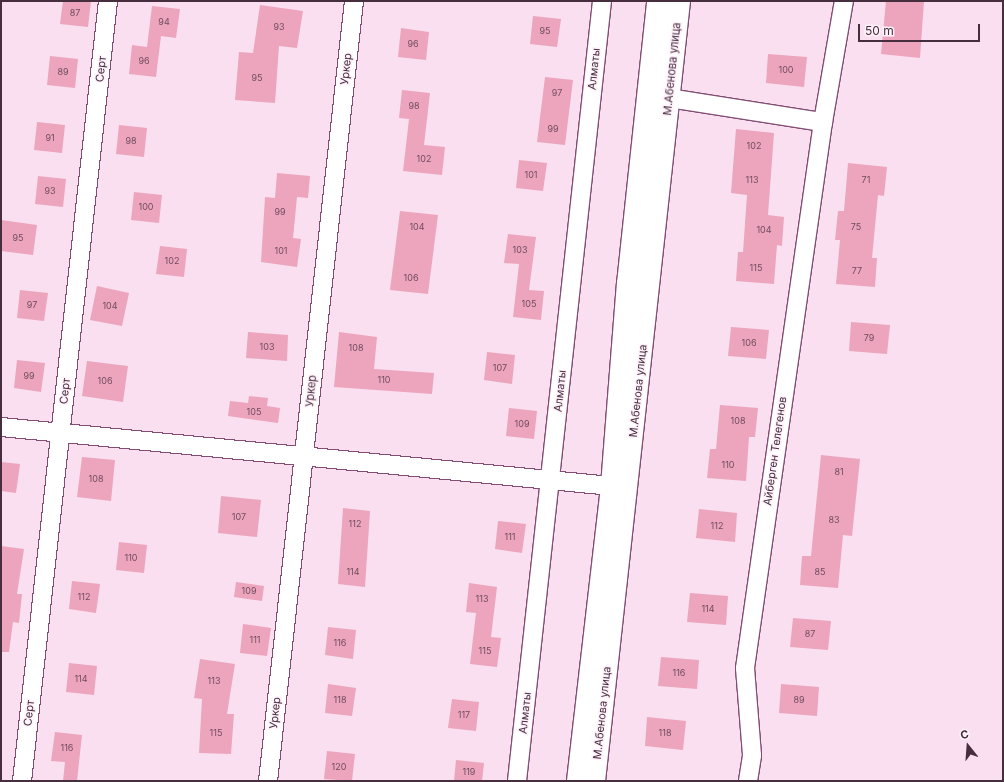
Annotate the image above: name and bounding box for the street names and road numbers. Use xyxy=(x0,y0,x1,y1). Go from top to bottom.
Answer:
street label: М.Абенова улица xyxy=(661,22,683,116)
street label: Алматы xyxy=(585,47,603,91)
street label: Уркер xyxy=(338,52,354,86)
street label: Серт xyxy=(93,55,109,83)
street label: М.Абенова улица xyxy=(627,344,649,438)
street label: Алматы xyxy=(551,369,569,413)
street label: Уркер xyxy=(303,374,319,408)
street label: Серт xyxy=(57,377,73,405)
street label: Айберген Телегенов xyxy=(761,396,789,506)
street label: М.Абенова улица xyxy=(591,666,613,760)
street label: Алматы xyxy=(516,691,534,735)
street label: Уркер xyxy=(267,696,283,730)
street label: Серт xyxy=(21,699,37,727)

